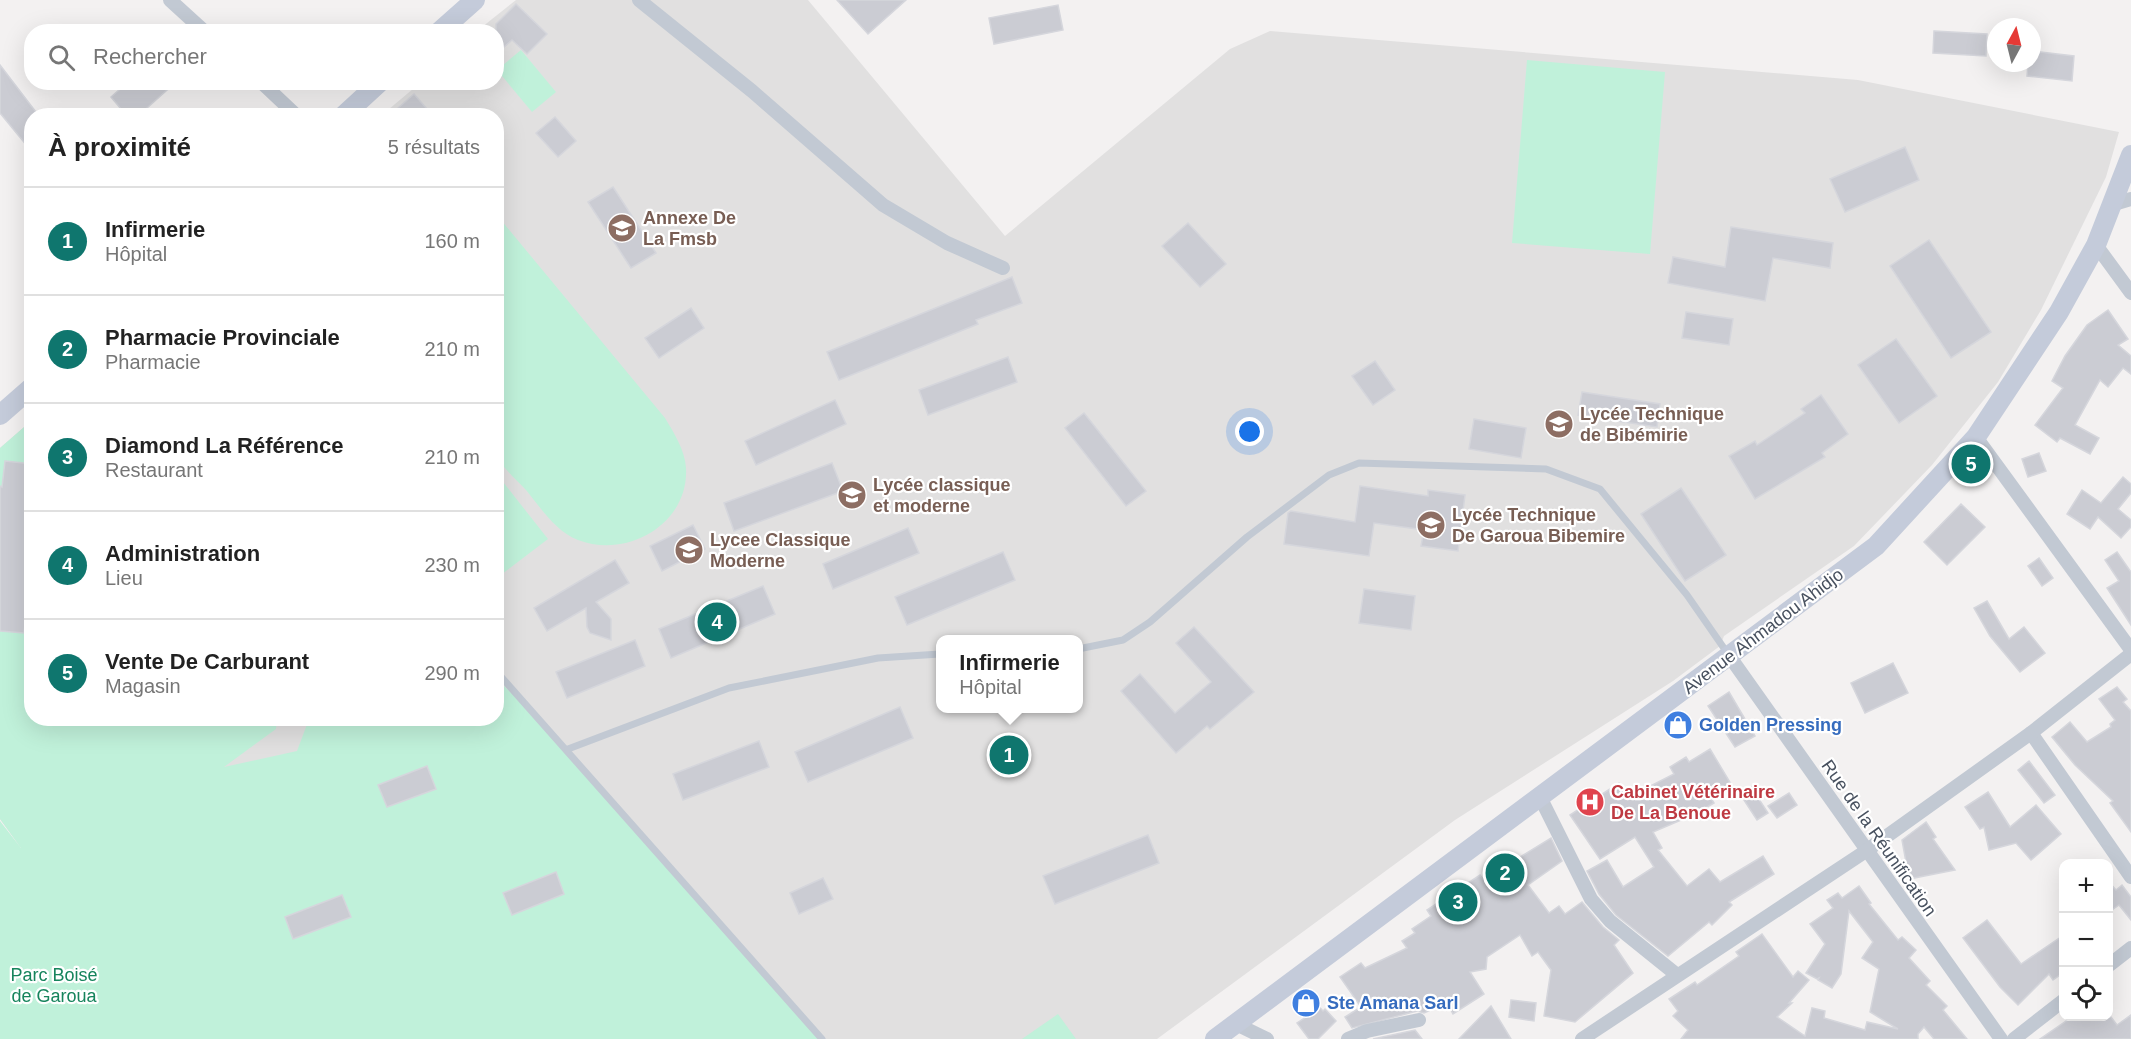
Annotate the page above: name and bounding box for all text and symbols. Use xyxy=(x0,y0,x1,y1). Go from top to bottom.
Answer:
north arrow xyxy=(1987,18,2041,72)
search box xyxy=(24,24,504,90)
icon: search xyxy=(45,41,78,74)
text: Rechercher xyxy=(93,44,207,69)
text: À proximité xyxy=(48,132,191,162)
text: 5 résultats xyxy=(388,136,480,158)
place label: Annexe De La Fmsb xyxy=(643,208,736,249)
school or university icon: Annexe De La Fmsb xyxy=(606,212,638,244)
text: Infirmerie xyxy=(105,217,205,242)
text: 1 xyxy=(62,230,73,252)
text: 160 m xyxy=(424,230,480,252)
text: Hôpital xyxy=(105,243,167,265)
text: Pharmacie Provinciale xyxy=(105,325,340,350)
text: 2 xyxy=(62,338,73,360)
text: 210 m xyxy=(424,338,480,360)
text: Pharmacie xyxy=(105,351,201,373)
place label: Lycée Technique de Bibémirie xyxy=(1580,404,1724,445)
school or university icon: Lycée Technique de Bibémirie xyxy=(1543,408,1575,440)
your location xyxy=(1235,417,1264,446)
text: Diamond La Référence xyxy=(105,433,343,458)
pin: 5 xyxy=(1952,442,1990,486)
text: 3 xyxy=(62,446,73,468)
text: 210 m xyxy=(424,446,480,468)
text: Restaurant xyxy=(105,459,203,481)
place label: Lycée classique et moderne xyxy=(873,475,1010,516)
school or university icon: Lycée classique et moderne xyxy=(836,479,868,511)
place label: Lycée Technique De Garoua Bibemire xyxy=(1452,505,1625,546)
school or university icon: Lycée Technique De Garoua Bibemire xyxy=(1415,509,1447,541)
place label: Lycee Classique Moderne xyxy=(710,530,850,571)
school or university icon: Lycee Classique Moderne xyxy=(673,534,705,566)
text: Administration xyxy=(105,541,260,566)
text: 4 xyxy=(62,554,73,576)
text: 230 m xyxy=(424,554,480,576)
street label: Avenue Ahmadou Ahidjo xyxy=(1679,564,1847,698)
text: Lieu xyxy=(105,567,143,589)
pin: 4 xyxy=(698,600,736,644)
popup xyxy=(936,635,1083,713)
text: Vente De Carburant xyxy=(105,649,309,674)
text: Infirmerie xyxy=(959,650,1060,675)
text: 5 xyxy=(62,662,73,684)
text: 290 m xyxy=(424,662,480,684)
text: Magasin xyxy=(105,675,181,697)
text: Hôpital xyxy=(959,676,1022,698)
shop icon: Golden Pressing xyxy=(1662,709,1694,741)
place label: Golden Pressing xyxy=(1699,715,1842,735)
pin: 1 xyxy=(990,732,1028,777)
street label: Rue de la Réunification xyxy=(1817,756,1941,920)
place label: Cabinet Vétérinaire De La Benoue xyxy=(1611,782,1775,823)
hospital icon: Cabinet Vétérinaire De La Benoue xyxy=(1574,786,1606,818)
pin: 2 xyxy=(1486,850,1524,896)
map controls xyxy=(2059,859,2113,1021)
button: + xyxy=(2059,859,2113,913)
pin: 3 xyxy=(1438,880,1478,924)
button: − xyxy=(2059,913,2113,967)
park label: Parc Boisé de Garoua xyxy=(10,965,98,1006)
button: locate xyxy=(2059,967,2113,1021)
shop icon: Ste Amana Sarl xyxy=(1290,987,1322,1019)
place label: Ste Amana Sarl xyxy=(1327,993,1458,1013)

